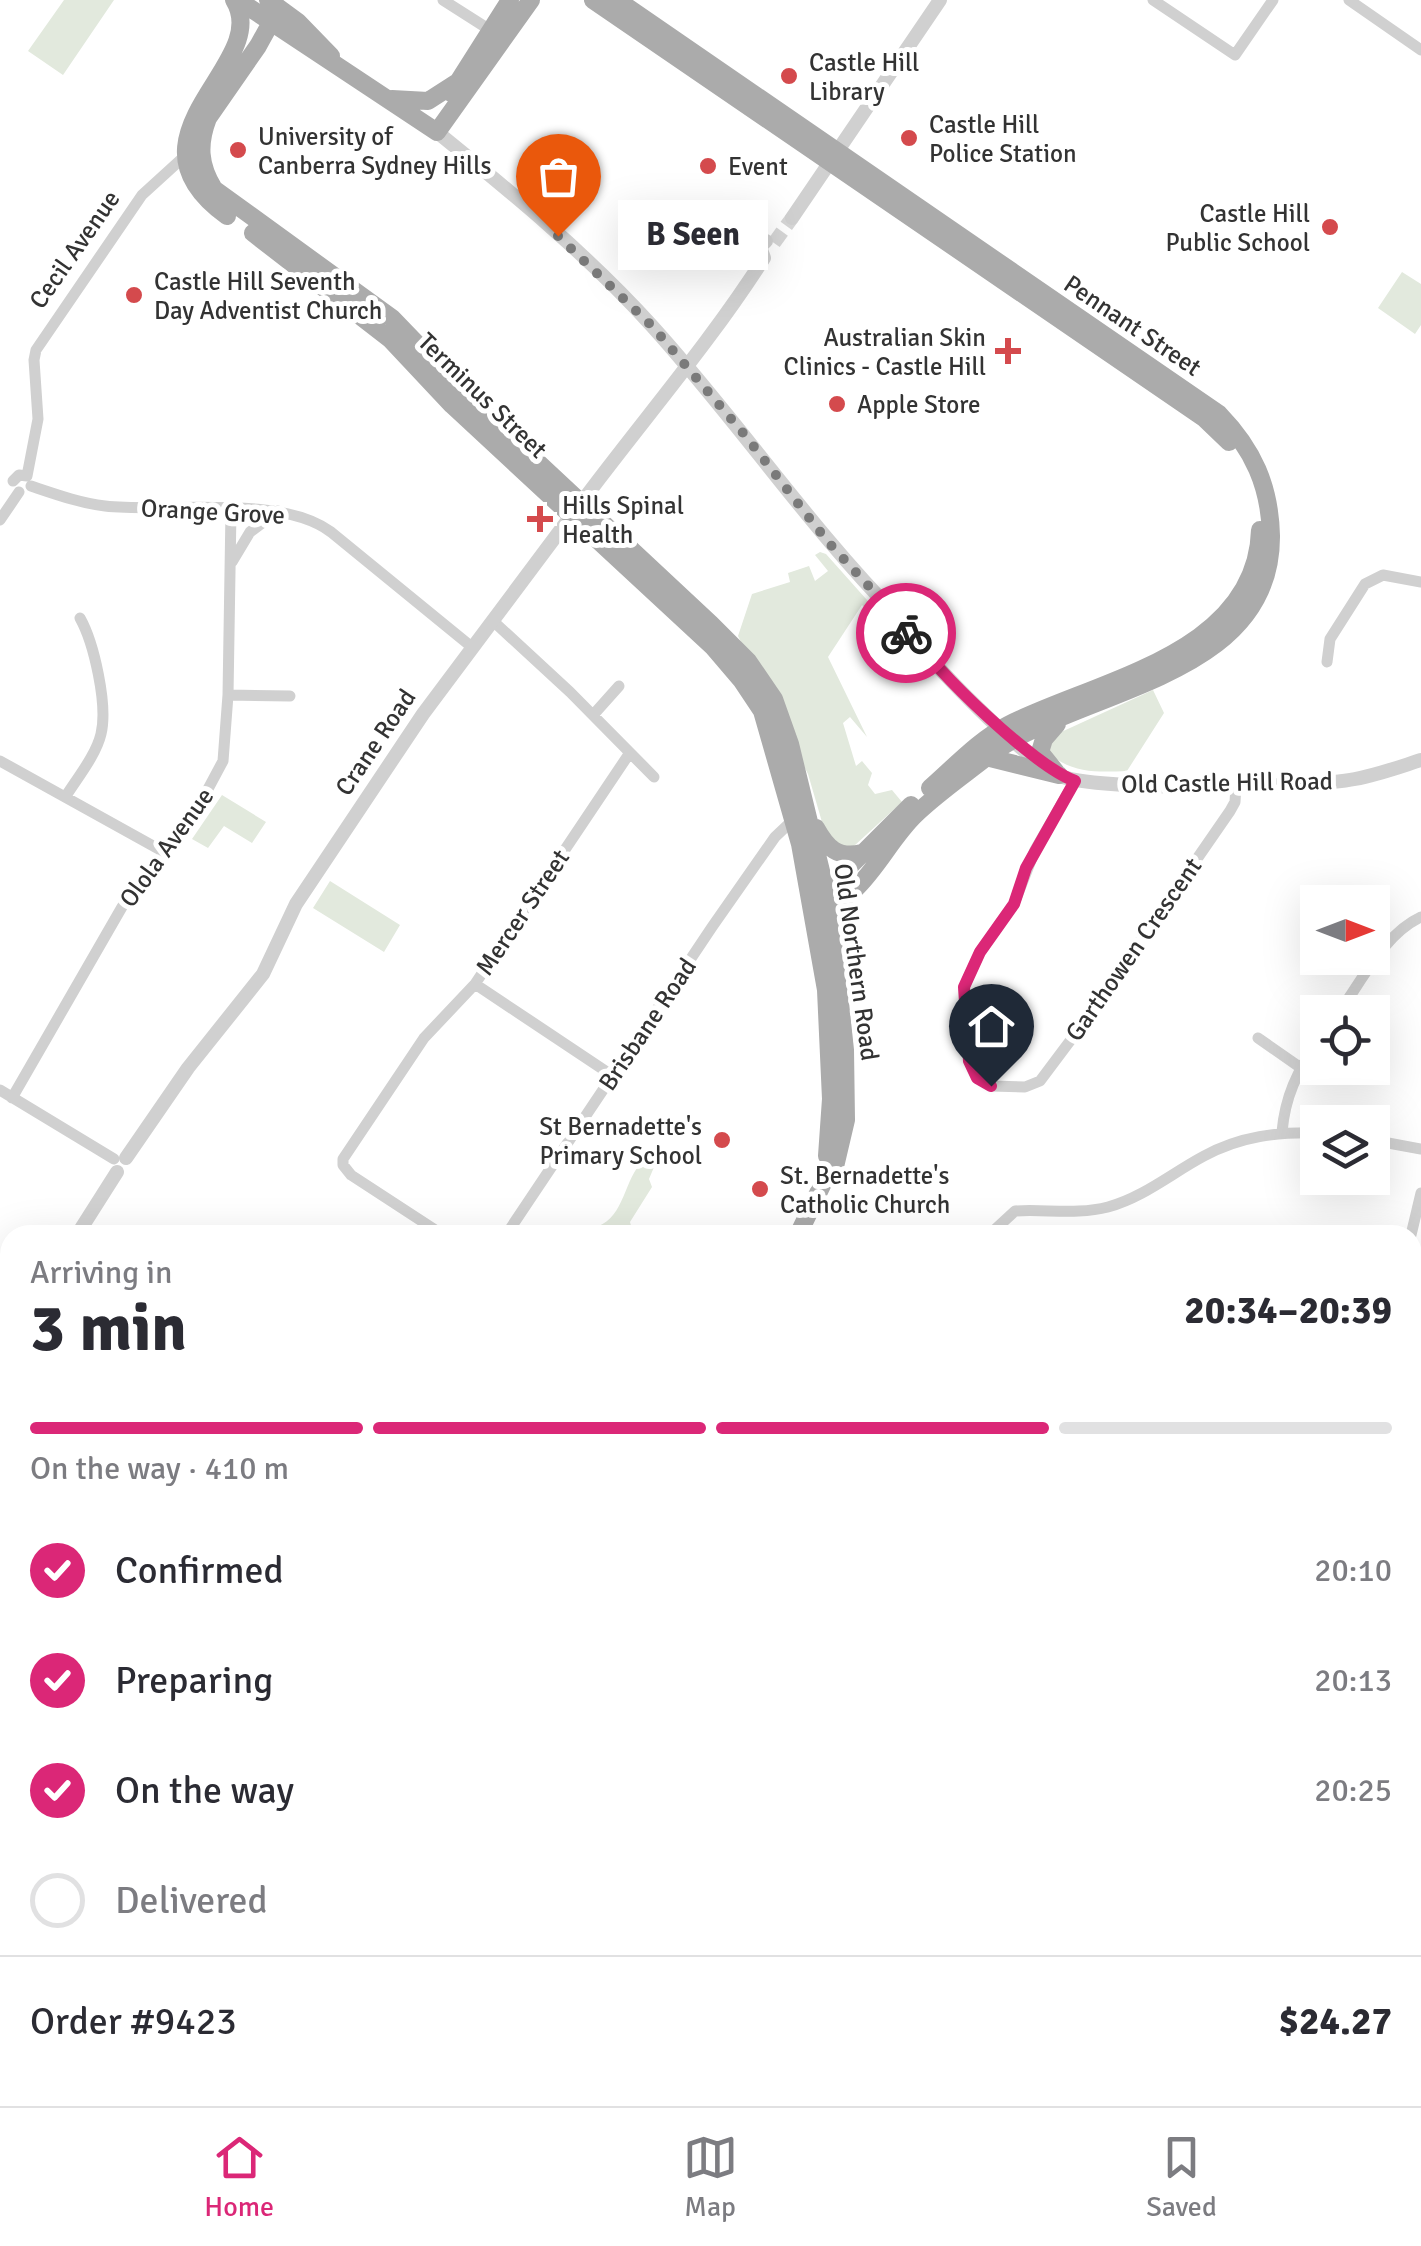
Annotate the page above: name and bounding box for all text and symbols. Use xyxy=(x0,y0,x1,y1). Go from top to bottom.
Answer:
place label: Castle Hill Library xyxy=(809,47,919,107)
marker: Castle Hill Library xyxy=(778,65,800,87)
place label: Castle Hill Police Station xyxy=(929,109,1077,169)
place label: University of Canberra Sydney Hills xyxy=(258,121,492,181)
marker: Castle Hill Police Station xyxy=(898,127,920,149)
pin xyxy=(516,134,601,237)
marker: University of Canberra Sydney Hills xyxy=(227,139,249,161)
icon: bag xyxy=(531,149,586,204)
place label: Event xyxy=(728,151,788,182)
marker: Event xyxy=(697,155,719,177)
street label: Cecil Avenue xyxy=(22,184,126,314)
place label: Castle Hill Public School xyxy=(1165,198,1310,258)
callout: B Seen xyxy=(618,201,768,271)
text: B Seen xyxy=(646,215,740,254)
marker: Castle Hill Public School xyxy=(1319,216,1341,238)
place label: Castle Hill Seventh Day Adventist Church xyxy=(154,266,382,326)
street label: Pennant Street xyxy=(1058,268,1207,383)
marker: Castle Hill Seventh Day Adventist Church xyxy=(123,284,145,306)
place label: Australian Skin Clinics - Castle Hill xyxy=(784,322,986,382)
street label: Terminus Street xyxy=(412,326,554,465)
marker: Australian Skin Clinics - Castle Hill xyxy=(995,338,1021,364)
place label: Apple Store xyxy=(857,389,981,420)
marker: Apple Store xyxy=(826,393,848,415)
place label: Hills Spinal Health xyxy=(562,490,684,550)
street label: Orange Grove xyxy=(140,492,286,531)
marker: Hills Spinal Health xyxy=(527,506,553,532)
courier xyxy=(856,583,956,683)
icon: bike xyxy=(879,606,934,661)
street label: Crane Road xyxy=(328,683,422,802)
street label: Old Castle Hill Road xyxy=(1121,765,1333,800)
street label: Olola Avenue xyxy=(113,781,220,913)
street label: Mercer Street xyxy=(469,843,576,981)
street label: Garthowen Crescent xyxy=(1059,851,1208,1047)
street label: Old Northern Road xyxy=(827,861,886,1063)
north arrow xyxy=(1300,885,1390,975)
map controls xyxy=(1300,885,1390,1195)
street label: Brisbane Road xyxy=(592,952,703,1096)
pin xyxy=(949,984,1034,1087)
button: locate xyxy=(1300,995,1390,1085)
icon: home xyxy=(964,999,1019,1054)
button: layers xyxy=(1300,1105,1390,1195)
place label: St Bernadette's Primary School xyxy=(539,1111,702,1171)
marker: St Bernadette's Primary School xyxy=(711,1129,733,1151)
place label: St. Bernadette's Catholic Church xyxy=(780,1160,950,1220)
marker: St. Bernadette's Catholic Church xyxy=(749,1178,771,1200)
text: Arriving in xyxy=(30,1253,172,1292)
text: 20:34–20:39 xyxy=(1184,1287,1392,1334)
text: 3 min xyxy=(30,1289,187,1369)
text: On the way · 410 m xyxy=(30,1449,289,1488)
icon: check xyxy=(30,1543,85,1598)
text: Confirmed xyxy=(115,1547,284,1594)
text: 20:10 xyxy=(1314,1551,1392,1590)
icon: check xyxy=(30,1653,85,1708)
text: Preparing xyxy=(115,1657,273,1704)
text: 20:13 xyxy=(1314,1661,1392,1700)
icon: check xyxy=(30,1763,85,1818)
text: On the way xyxy=(115,1767,294,1814)
text: 20:25 xyxy=(1314,1771,1392,1810)
text: Delivered xyxy=(115,1877,268,1924)
text: Order #9423 xyxy=(30,1998,237,2045)
text: $24.27 xyxy=(1279,1998,1392,2045)
tab: Home xyxy=(204,2130,274,2224)
tab: Map xyxy=(683,2130,738,2224)
tab: Saved xyxy=(1146,2130,1217,2224)

